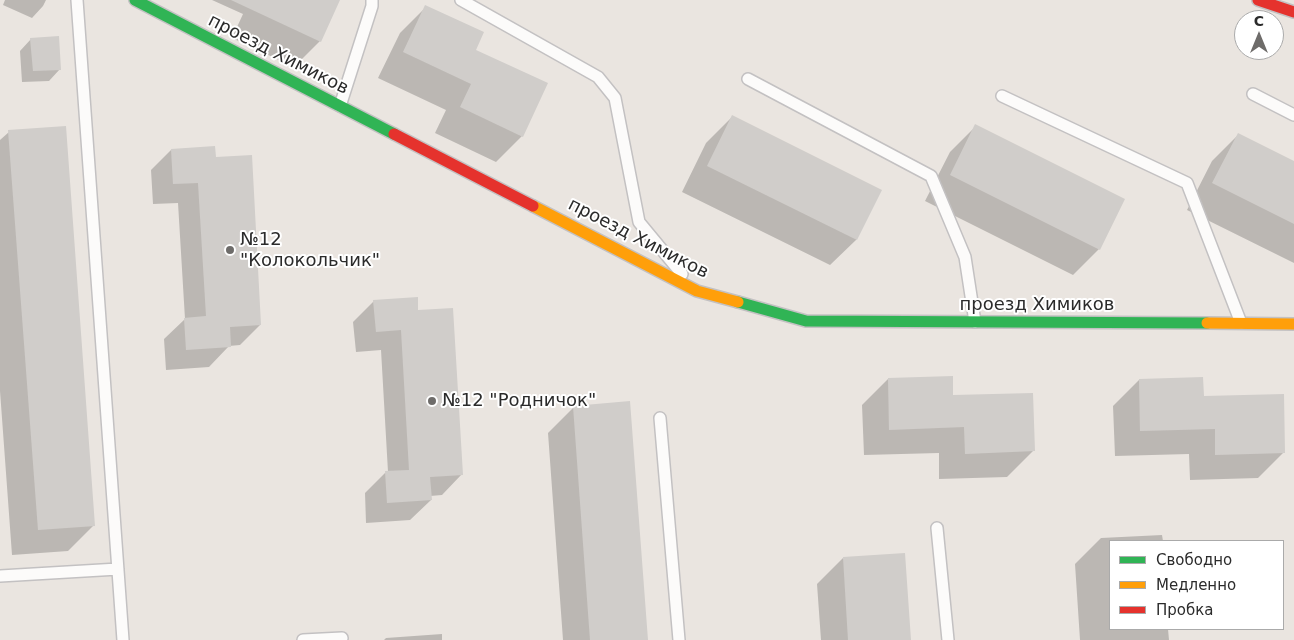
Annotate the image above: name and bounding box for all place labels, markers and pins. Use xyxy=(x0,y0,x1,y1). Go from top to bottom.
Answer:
place label: №12 "Колокольчик" xyxy=(240,229,380,272)
marker: №12 "Колокольчик" xyxy=(224,244,236,256)
place label: №12 "Родничок" xyxy=(442,390,596,412)
marker: №12 "Родничок" xyxy=(426,395,438,407)

